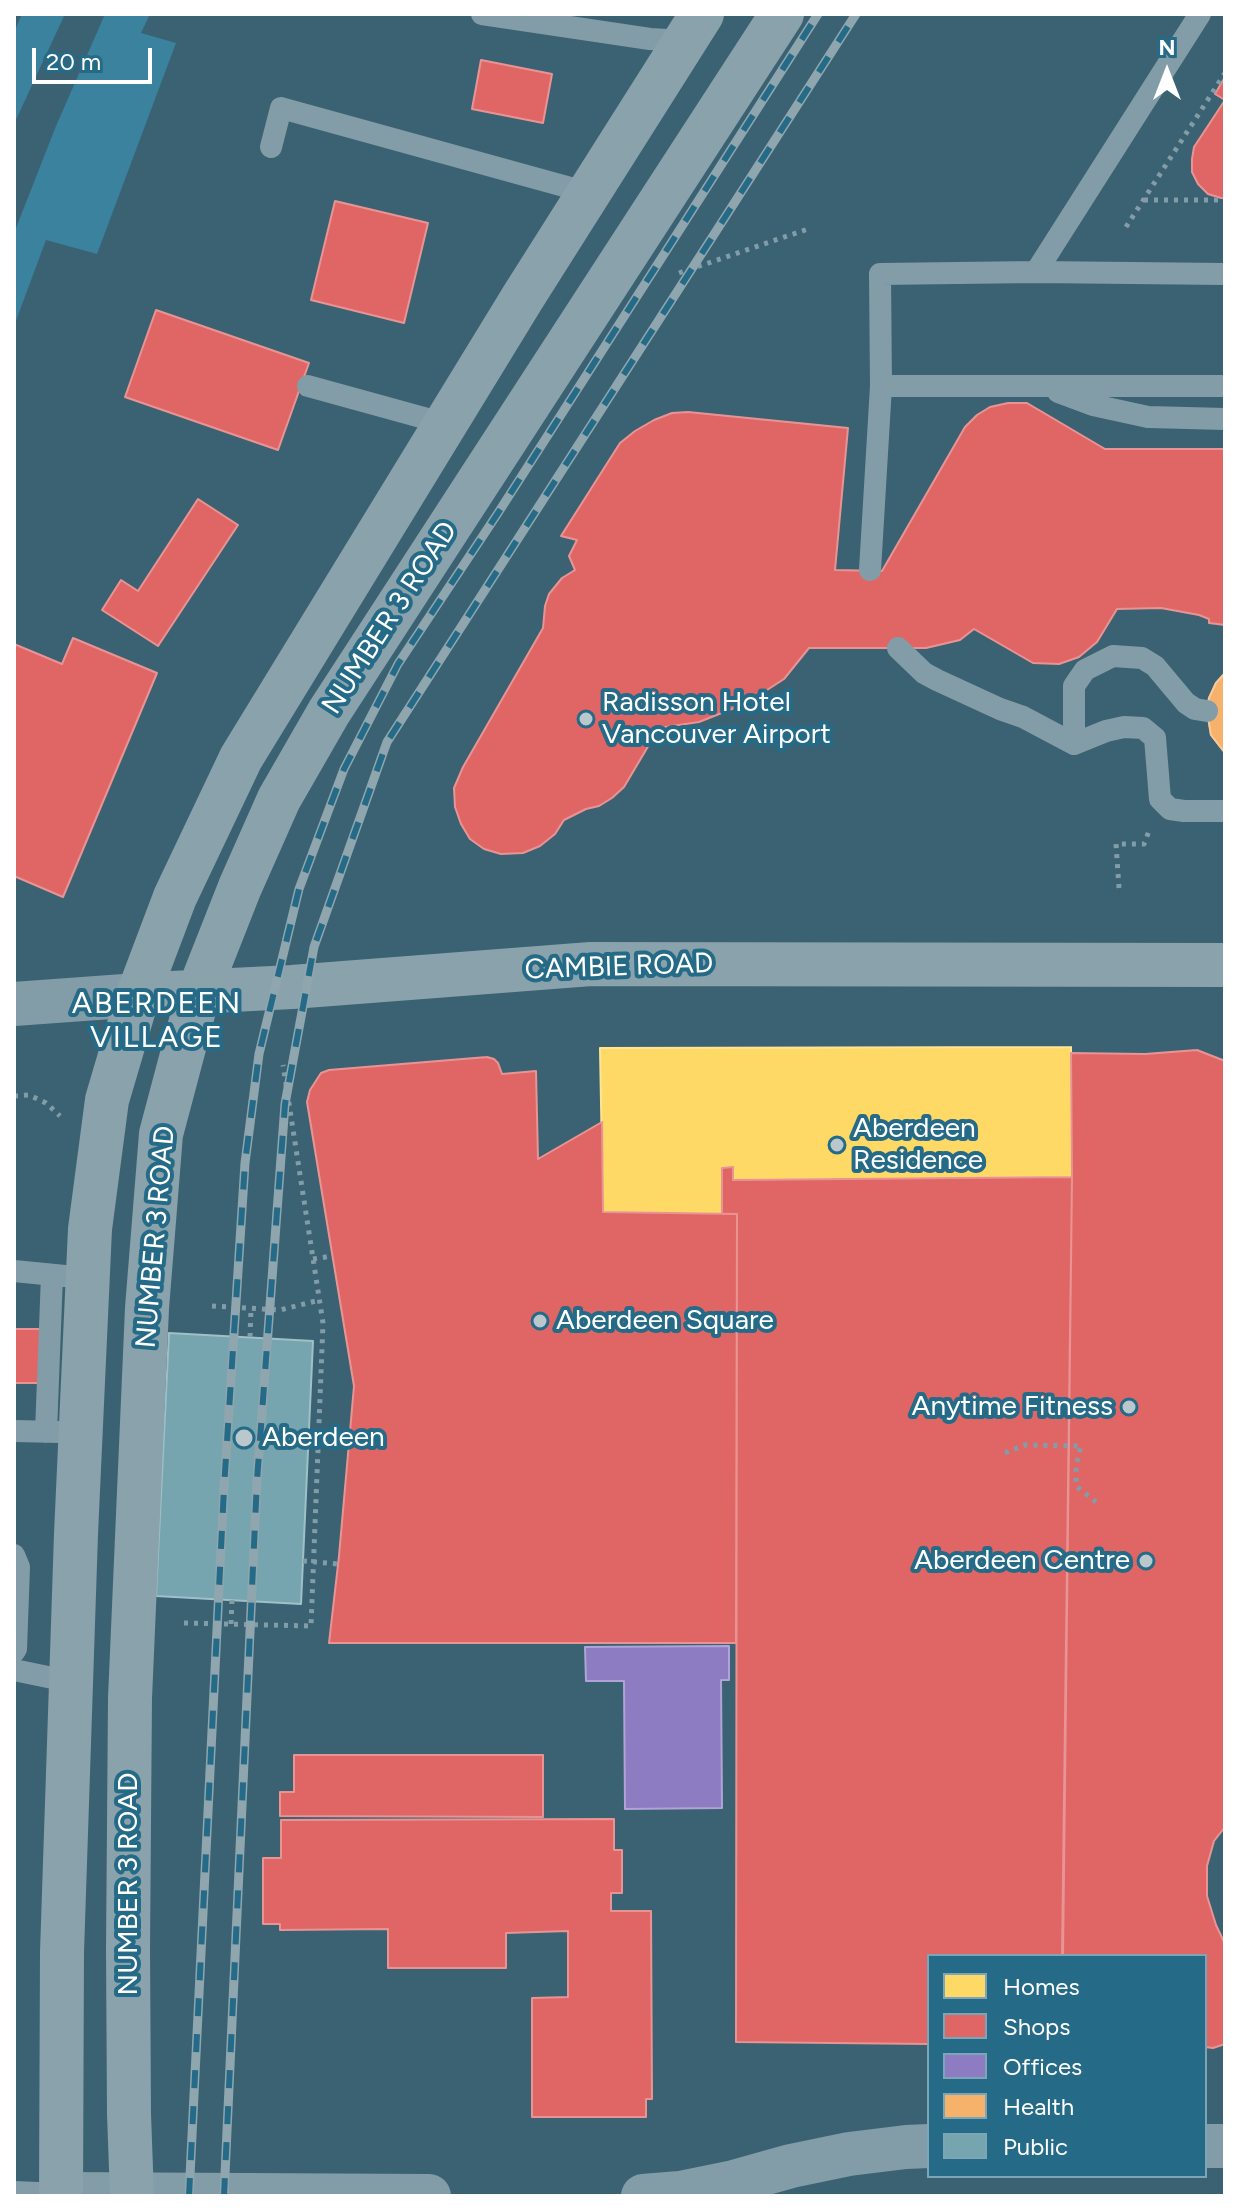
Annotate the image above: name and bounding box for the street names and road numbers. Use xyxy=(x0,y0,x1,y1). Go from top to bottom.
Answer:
street label: NUMBER 3 ROAD xyxy=(315,515,465,721)
street label: CAMBIE ROAD xyxy=(524,947,714,987)
street label: NUMBER 3 ROAD xyxy=(130,1125,182,1349)
street label: NUMBER 3 ROAD xyxy=(112,1773,146,1995)

